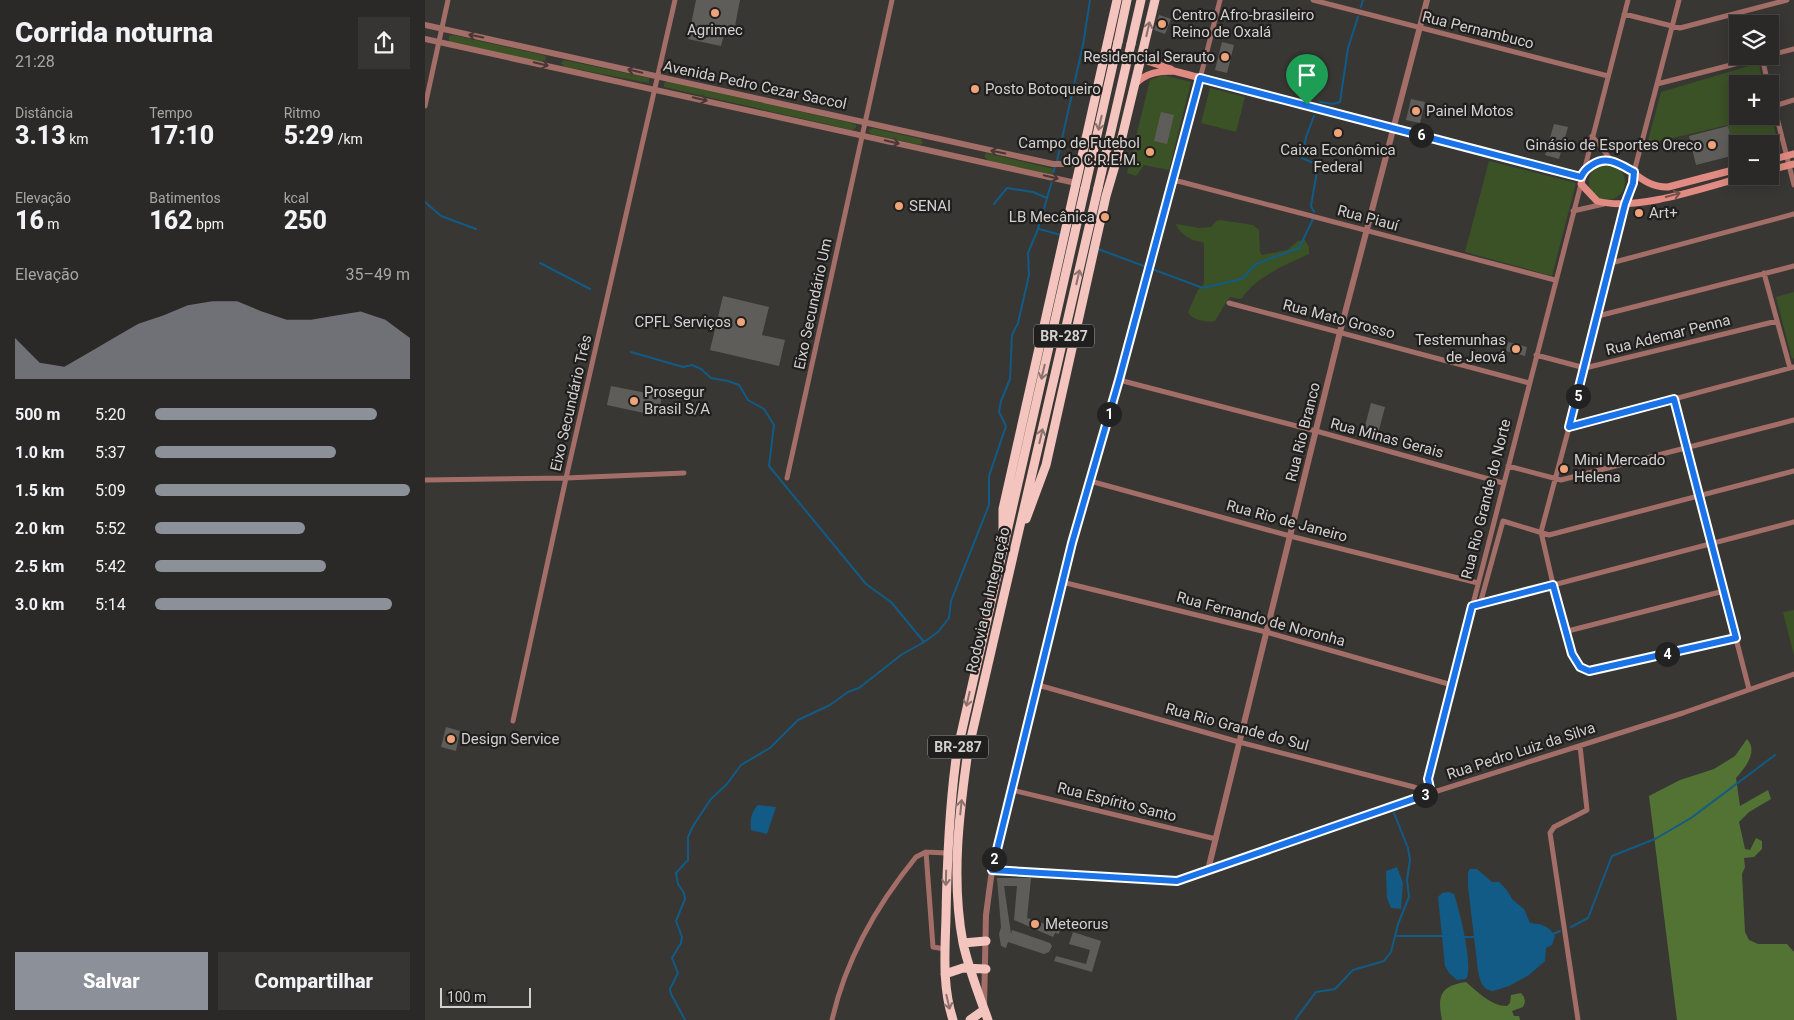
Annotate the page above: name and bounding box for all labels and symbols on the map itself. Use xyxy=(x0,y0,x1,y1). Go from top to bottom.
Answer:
place label: Centro Afro-brasileiro Reino de Oxalá xyxy=(1172,6,1314,41)
marker: Agrimec xyxy=(709,7,721,19)
street label: Rua Pernambuco xyxy=(1420,7,1536,53)
marker: Centro Afro-brasileiro Reino de Oxalá xyxy=(1156,18,1168,30)
place label: Agrimec xyxy=(687,21,743,39)
one-way arrow xyxy=(1144,22,1153,38)
one-way arrow xyxy=(468,31,484,40)
place label: Residencial Serauto xyxy=(1083,48,1215,66)
marker: Residencial Serauto xyxy=(1219,51,1231,63)
pin xyxy=(1286,54,1328,105)
street label: Avenida Pedro Cezar Saccol xyxy=(662,57,848,113)
one-way arrow xyxy=(532,60,548,69)
one-way arrow xyxy=(627,66,643,75)
place label: Posto Botoqueiro xyxy=(985,80,1101,98)
marker: Posto Botoqueiro xyxy=(969,83,981,95)
one-way arrow xyxy=(691,95,707,105)
place label: Painel Motos xyxy=(1426,102,1514,120)
marker: Painel Motos xyxy=(1410,105,1422,117)
one-way arrow xyxy=(1094,115,1104,131)
pin: 6 xyxy=(1409,122,1433,148)
marker: Caixa Econômica Federal xyxy=(1332,127,1344,139)
place label: Campo de Futebol do C.R.E.M. xyxy=(1018,134,1140,169)
place label: Ginásio de Esportes Oreco xyxy=(1525,136,1702,154)
one-way arrow xyxy=(884,138,900,147)
marker: Ginásio de Esportes Oreco xyxy=(1706,139,1718,151)
place label: Caixa Econômica Federal xyxy=(1280,141,1396,176)
marker: Campo de Futebol do C.R.E.M. xyxy=(1144,146,1156,158)
one-way arrow xyxy=(991,147,1007,156)
one-way arrow xyxy=(1043,173,1059,183)
one-way arrow xyxy=(1665,190,1681,199)
place label: SENAI xyxy=(909,197,951,215)
marker: SENAI xyxy=(893,200,905,212)
street label: Rua Piauí xyxy=(1335,201,1402,235)
place label: Art+ xyxy=(1649,204,1678,222)
marker: Art+ xyxy=(1633,207,1645,219)
place label: LB Mecânica xyxy=(1009,208,1095,226)
marker: LB Mecânica xyxy=(1099,211,1111,223)
street label: Eixo Secundário Um xyxy=(790,237,836,371)
one-way arrow xyxy=(1074,270,1083,286)
street label: Rua Mato Grosso xyxy=(1281,295,1397,343)
street label: Rua Ademar Penna xyxy=(1604,311,1732,359)
place label: CPFL Serviços xyxy=(635,313,731,331)
marker: CPFL Serviços xyxy=(735,316,747,328)
road number: BR-287 xyxy=(1034,324,1094,348)
place label: Testemunhas de Jeová xyxy=(1415,331,1506,366)
street label: Eixo Secundário Três xyxy=(547,333,595,473)
marker: Testemunhas de Jeová xyxy=(1510,343,1522,355)
one-way arrow xyxy=(1038,363,1047,379)
street label: Rua Rio Branco xyxy=(1282,381,1324,483)
place label: Prosegur Brasil S/A xyxy=(644,383,710,418)
pin: 5 xyxy=(1565,384,1591,408)
marker: Prosegur Brasil S/A xyxy=(628,395,640,407)
pin: 1 xyxy=(1097,402,1121,426)
street label: Rua Minas Gerais xyxy=(1328,414,1446,462)
street label: Rua Rio Grande do Norte xyxy=(1457,417,1515,581)
one-way arrow xyxy=(1037,428,1046,444)
place label: Mini Mercado Helena xyxy=(1574,451,1665,486)
marker: Mini Mercado Helena xyxy=(1558,463,1570,475)
street label: Rua Rio de Janeiro xyxy=(1225,496,1349,546)
street label: Rodovia da Integração xyxy=(962,525,1014,675)
street label: Rua Fernando de Noronha xyxy=(1175,588,1347,650)
pin: 4 xyxy=(1655,642,1679,666)
one-way arrow xyxy=(963,691,972,707)
street label: Rua Rio Grande do Sul xyxy=(1163,699,1311,755)
street label: Rua Pedro Luiz da Silva xyxy=(1444,718,1598,784)
place label: Design Service xyxy=(461,730,559,748)
marker: Design Service xyxy=(445,733,457,745)
road number: BR-287 xyxy=(928,736,988,759)
street label: Rua Espírito Santo xyxy=(1056,778,1178,826)
pin: 3 xyxy=(1413,782,1437,808)
one-way arrow xyxy=(956,799,966,815)
pin: 2 xyxy=(981,846,1007,872)
one-way arrow xyxy=(941,869,951,885)
place label: Meteorus xyxy=(1045,915,1109,933)
marker: Meteorus xyxy=(1029,918,1041,930)
scale bar xyxy=(440,985,531,1008)
one-way arrow xyxy=(944,994,953,1010)

